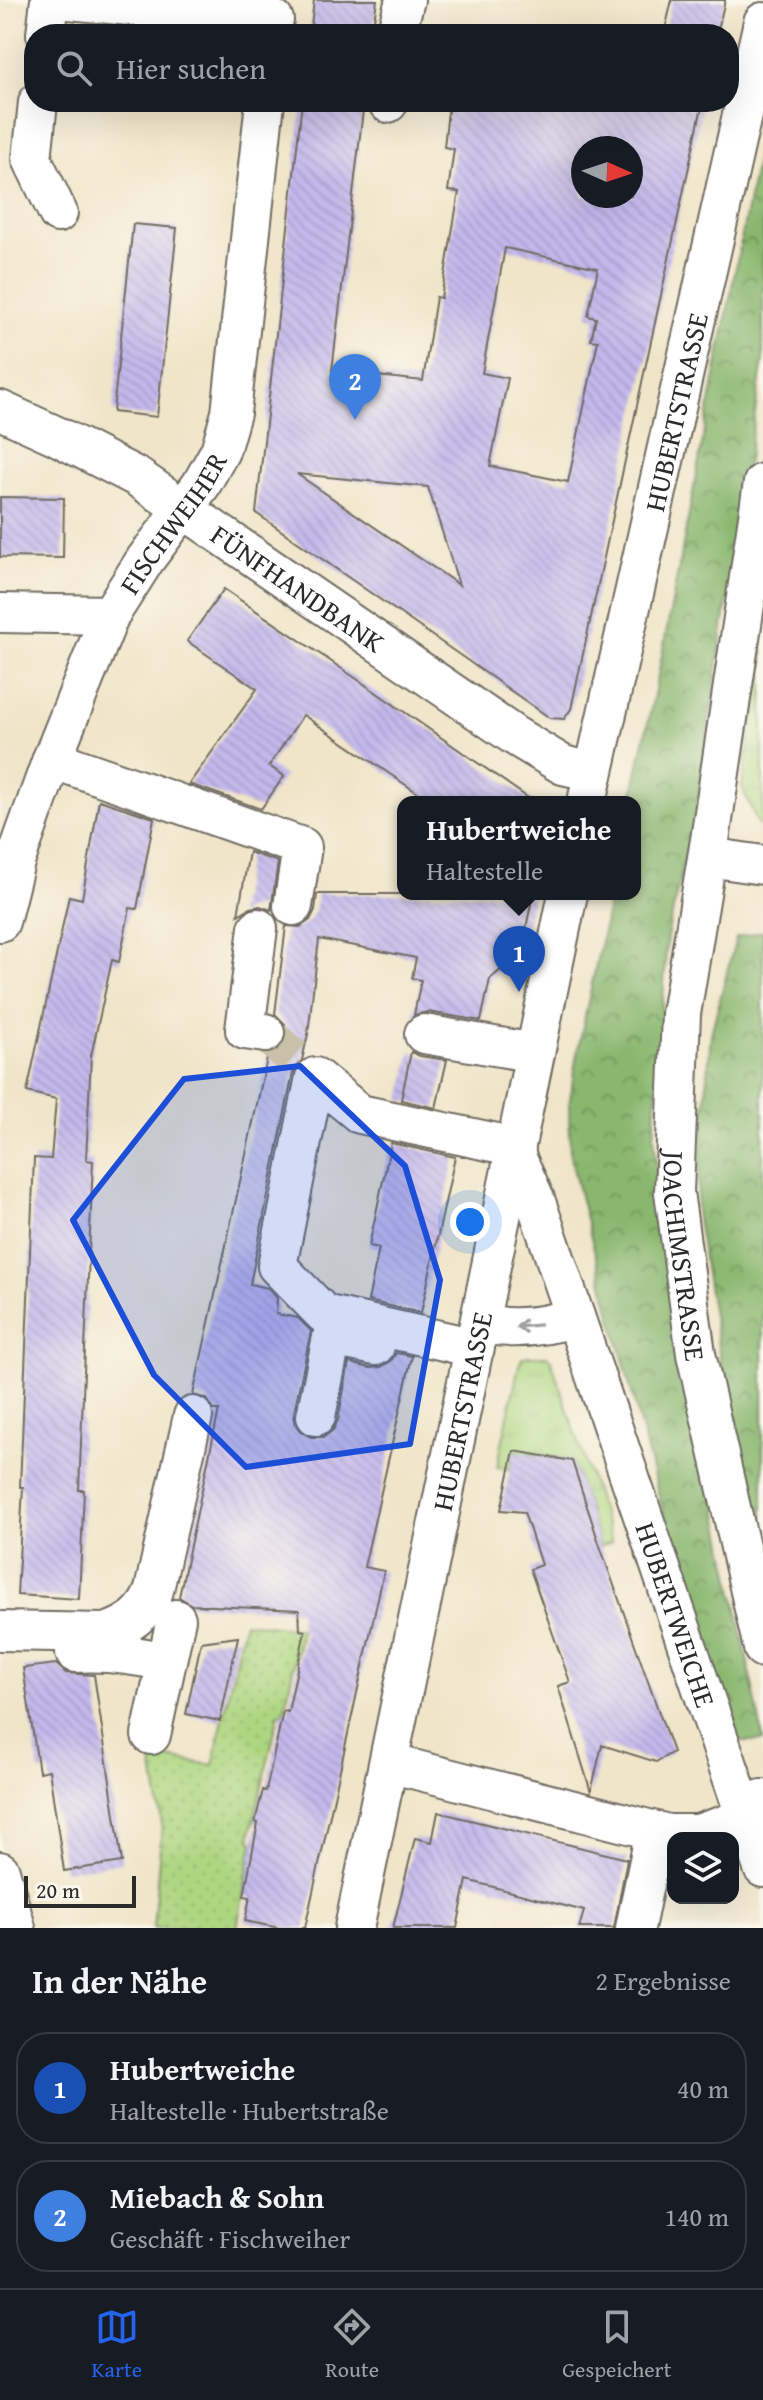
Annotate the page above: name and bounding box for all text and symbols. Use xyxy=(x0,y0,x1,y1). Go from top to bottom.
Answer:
search box xyxy=(24,24,739,112)
icon: search xyxy=(52,46,96,90)
text: Hier suchen xyxy=(116,46,266,90)
north arrow xyxy=(571,136,643,208)
street label: HUBERTSTRASSE xyxy=(633,309,717,515)
pin: 2 xyxy=(329,354,381,420)
street label: FISCHWEIHER xyxy=(108,443,237,602)
street label: FÜNFHANDBANK xyxy=(203,513,394,662)
popup xyxy=(397,796,641,900)
text: Hubertweiche xyxy=(426,807,612,851)
text: Haltestelle xyxy=(426,851,543,890)
pin: 1 xyxy=(493,926,545,992)
street label: JOACHIMSTRASSE xyxy=(653,1147,717,1363)
your location xyxy=(450,1202,490,1242)
street label: HUBERTSTRASSE xyxy=(420,1308,502,1514)
one-way arrow xyxy=(515,1319,542,1334)
street label: HUBERTWEICHE xyxy=(626,1516,727,1712)
map controls xyxy=(667,1832,739,1904)
button: layers xyxy=(667,1832,739,1904)
scale bar xyxy=(24,1872,136,1908)
text: 20 m xyxy=(36,1874,80,1906)
text: In der Nähe xyxy=(32,1956,207,2005)
text: 2 Ergebnisse xyxy=(596,1961,731,2000)
text: Hubertweiche xyxy=(110,2047,295,2091)
text: 1 xyxy=(53,2069,67,2108)
text: 40 m xyxy=(677,2069,729,2108)
text: Haltestelle · Hubertstraße xyxy=(110,2091,389,2130)
text: Miebach & Sohn xyxy=(110,2175,324,2219)
text: 2 xyxy=(53,2197,67,2236)
text: 140 m xyxy=(664,2197,729,2236)
text: Geschäft · Fischweiher xyxy=(110,2219,350,2258)
tab: Karte xyxy=(92,2305,142,2385)
tab: Route xyxy=(325,2305,379,2385)
tab: Gespeichert xyxy=(562,2305,671,2385)

